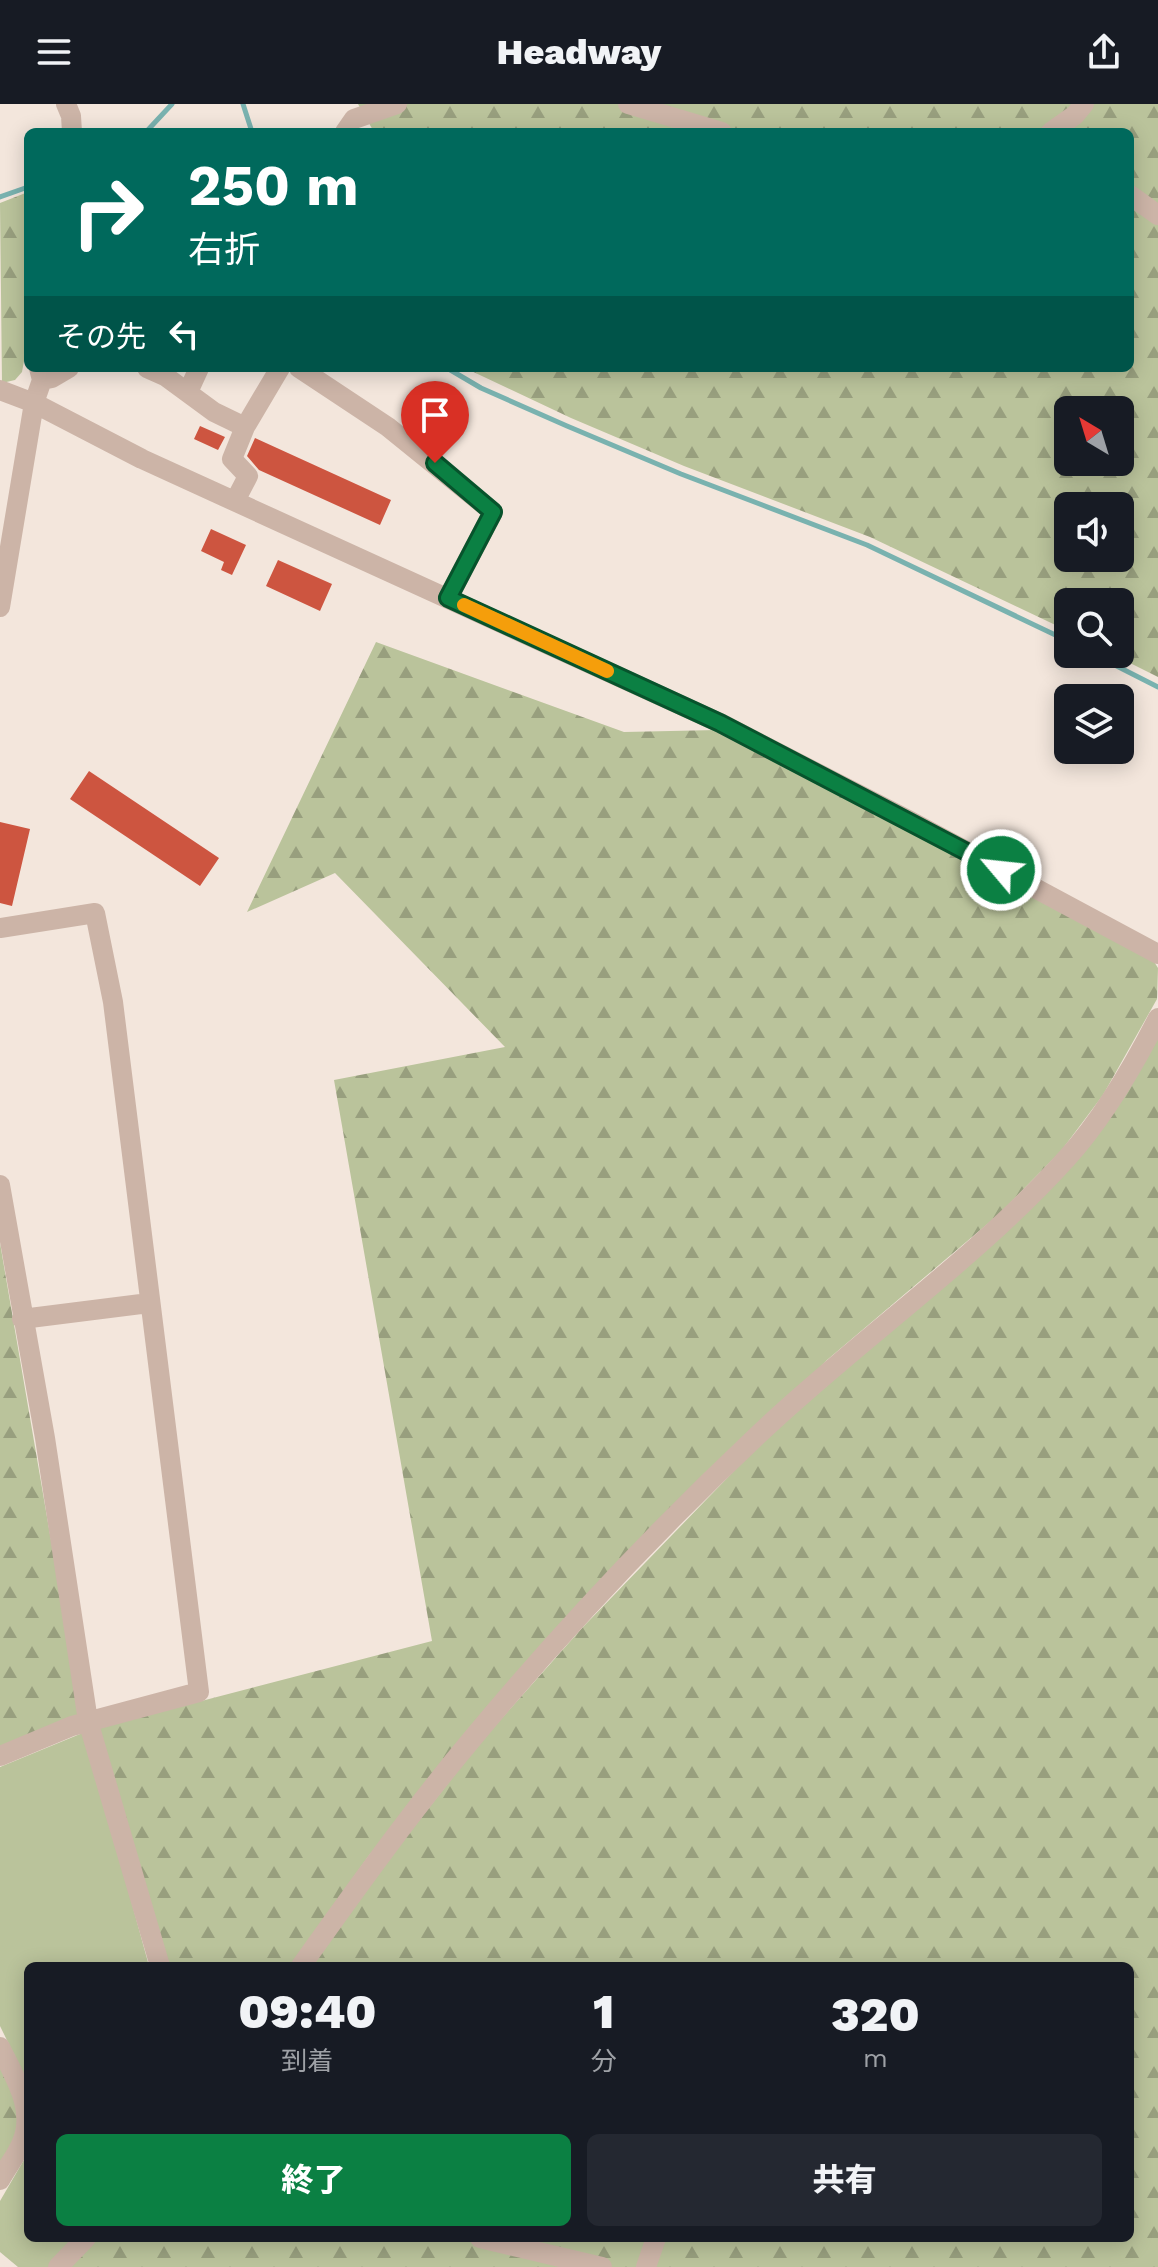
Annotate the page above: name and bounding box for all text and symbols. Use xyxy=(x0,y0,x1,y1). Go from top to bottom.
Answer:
icon: menu xyxy=(32,30,76,74)
icon: share xyxy=(1082,30,1126,74)
text: Headway xyxy=(497,31,661,73)
text: 250 m xyxy=(188,153,359,219)
icon: right xyxy=(56,160,160,264)
text: 右折 xyxy=(188,229,260,271)
icon: left xyxy=(162,312,206,356)
text: その先 xyxy=(56,319,146,354)
pin xyxy=(401,381,469,463)
icon: arrive xyxy=(413,393,457,437)
north arrow xyxy=(1054,396,1134,476)
map controls xyxy=(1054,396,1134,764)
button: sound xyxy=(1054,492,1134,572)
button: search xyxy=(1054,588,1134,668)
button: layers xyxy=(1054,684,1134,764)
position arrow xyxy=(959,828,1043,912)
text: 09:40 xyxy=(238,1983,377,2040)
text: 1 xyxy=(593,1983,614,2040)
text: 320 xyxy=(831,1986,920,2043)
text: m xyxy=(863,2043,888,2073)
text: 到着 xyxy=(281,2046,333,2076)
text: 分 xyxy=(591,2046,617,2076)
button: 終了 xyxy=(56,2134,571,2226)
button: 共有 xyxy=(587,2134,1102,2226)

